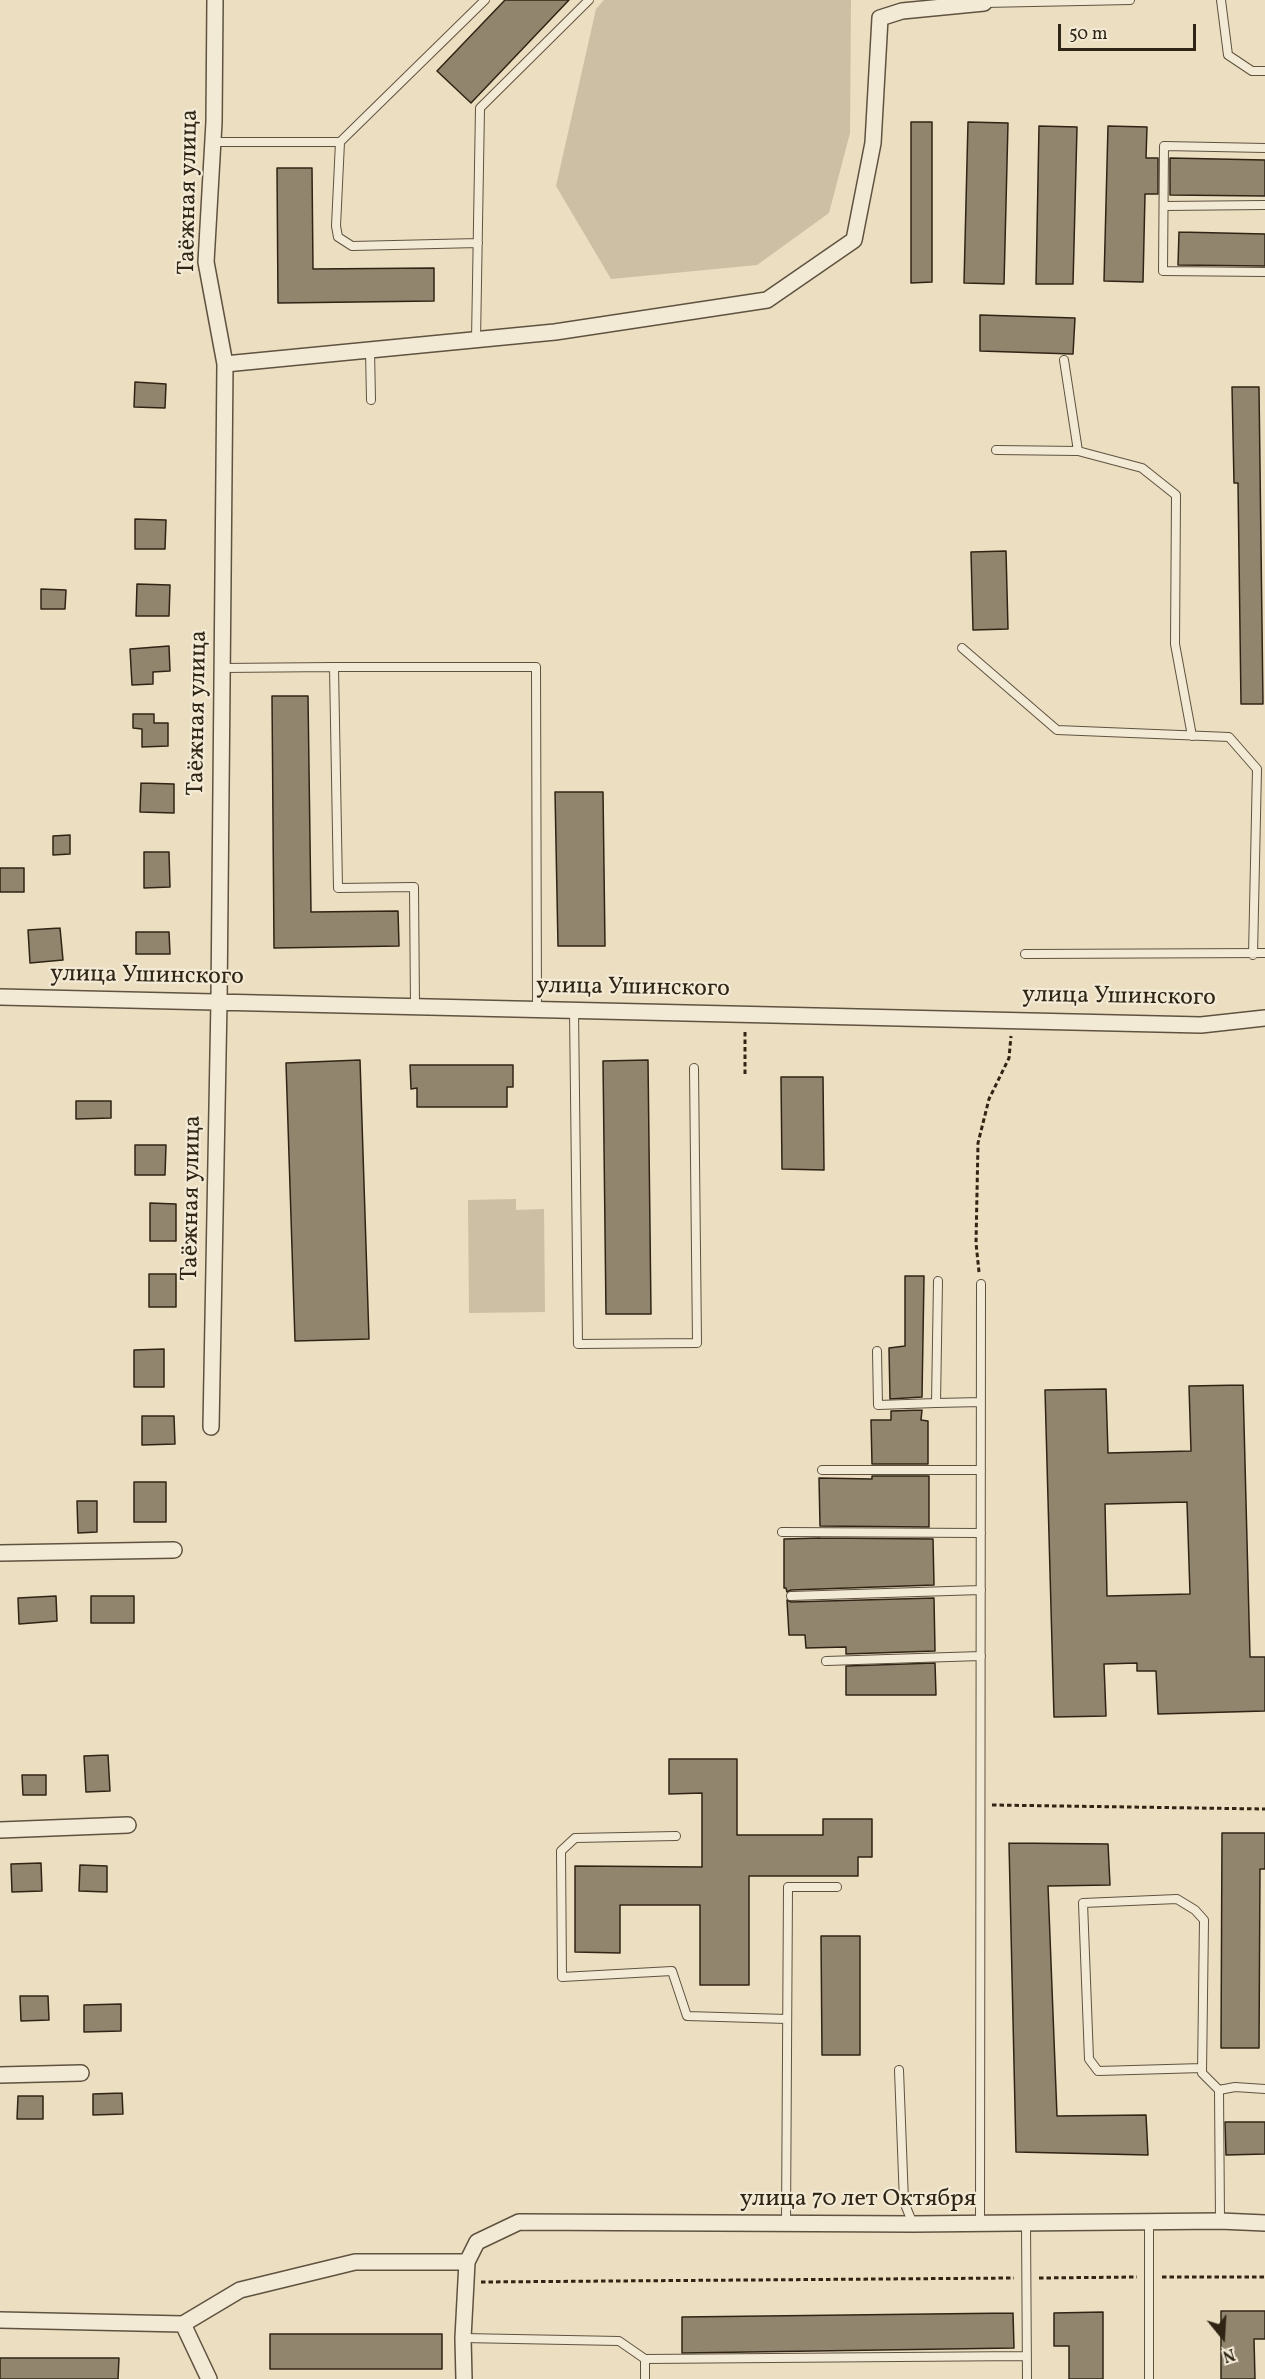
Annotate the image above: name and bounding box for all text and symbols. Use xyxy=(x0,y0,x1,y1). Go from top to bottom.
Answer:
scale bar xyxy=(1061,12,1199,50)
text: 50 m xyxy=(1069,22,1108,47)
street label: Таёжная улица xyxy=(174,109,206,275)
street label: Таёжная улица xyxy=(183,630,215,796)
street label: улица Ушинского xyxy=(50,961,244,993)
street label: улица Ушинского xyxy=(536,973,730,1005)
street label: улица Ушинского xyxy=(1022,982,1216,1014)
street label: Таёжная улица xyxy=(177,1115,209,1281)
street label: улица 70 лет Октября xyxy=(740,2187,976,2215)
north arrow xyxy=(1193,2307,1253,2367)
text: N xyxy=(1220,2342,1237,2366)

